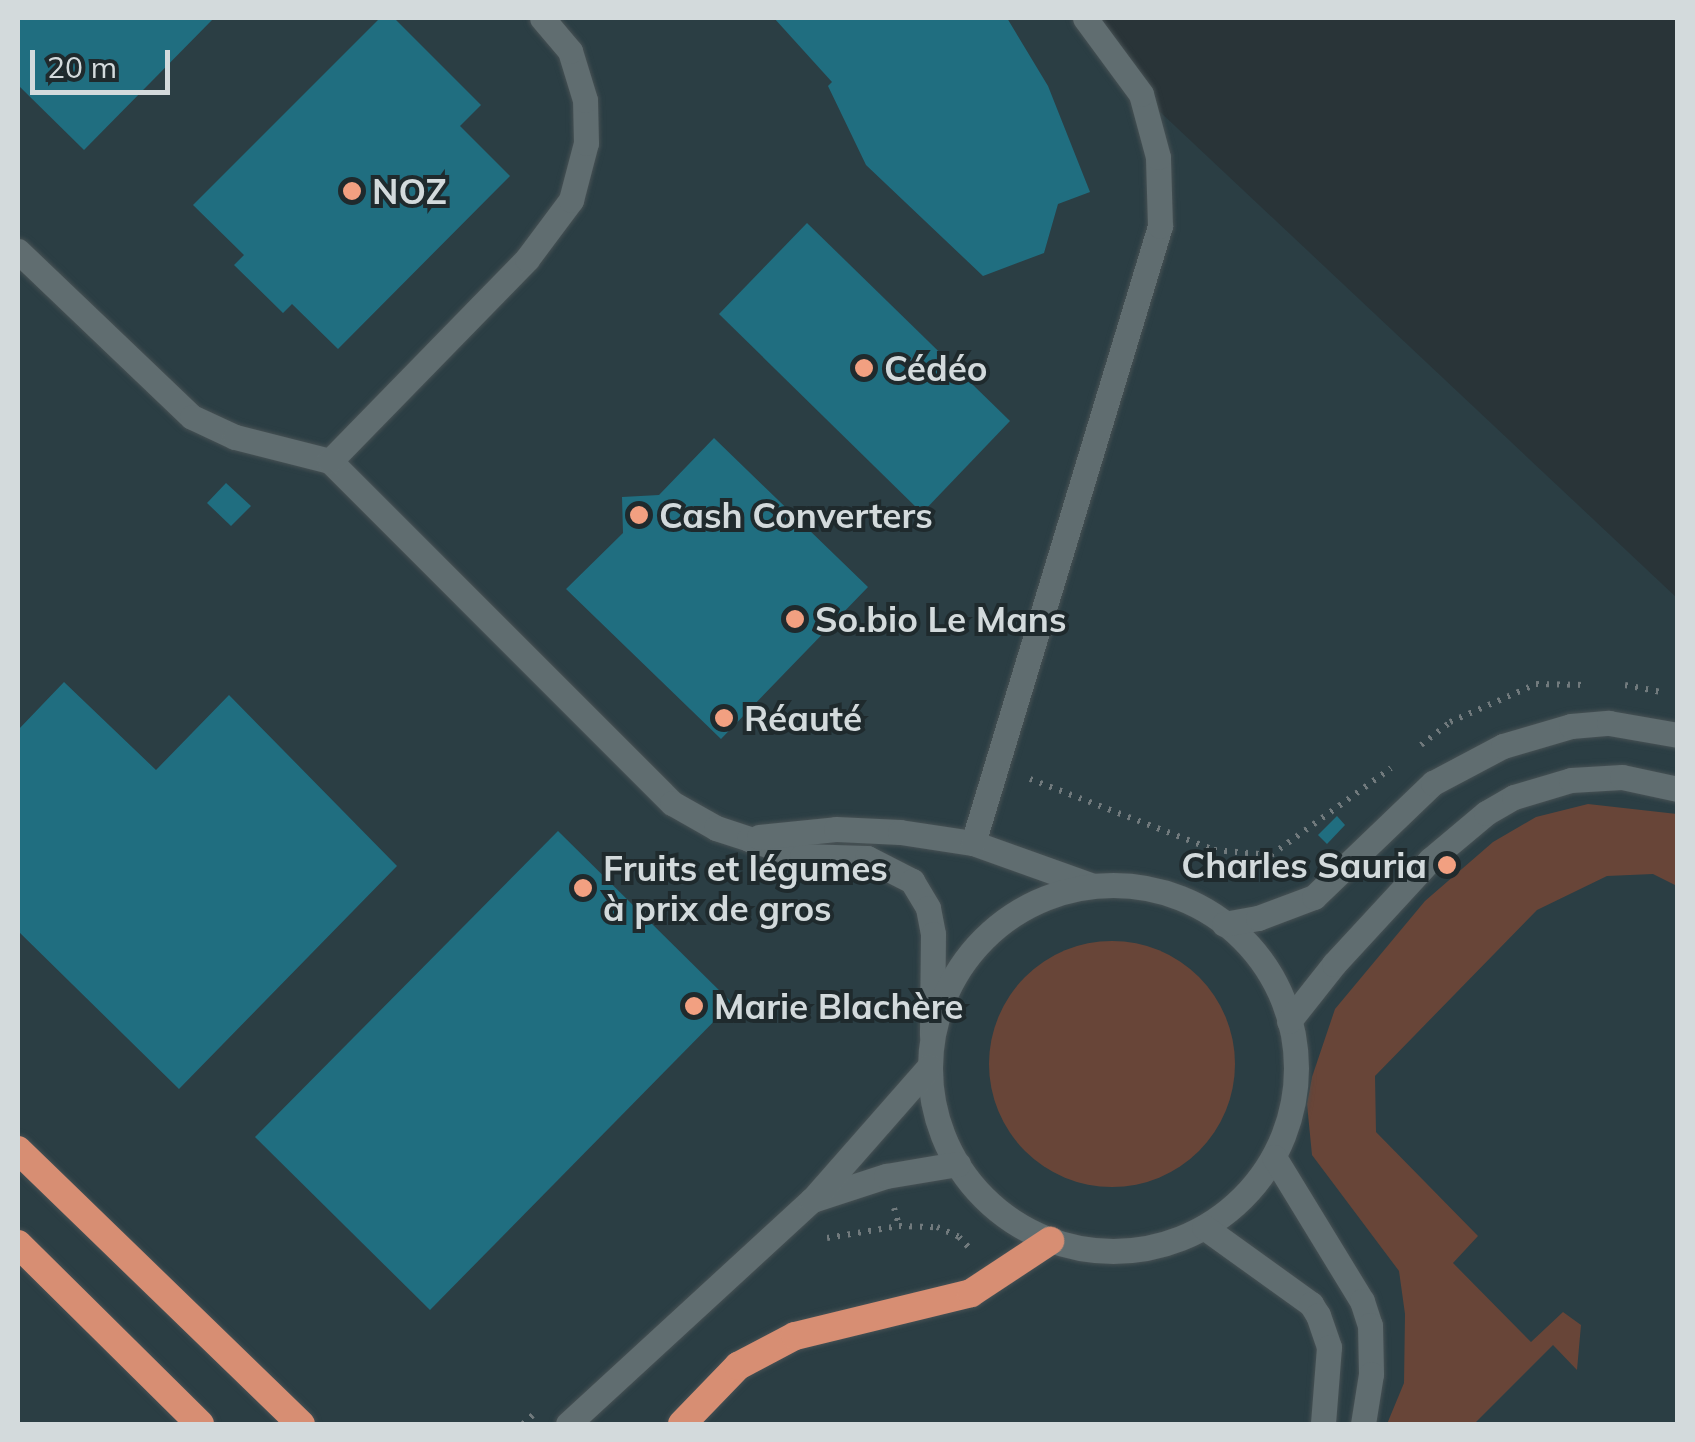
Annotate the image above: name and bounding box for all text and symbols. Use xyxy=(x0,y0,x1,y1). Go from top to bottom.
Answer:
scale bar xyxy=(35,30,175,92)
text: 20 m xyxy=(47,48,117,86)
place label: NOZ xyxy=(372,170,447,212)
marker: NOZ xyxy=(341,180,363,202)
place label: Cédéo xyxy=(884,347,988,389)
marker: Cédéo xyxy=(853,357,875,379)
place label: Cash Converters xyxy=(659,494,933,536)
marker: Cash Converters xyxy=(628,504,650,526)
place label: So.bio Le Mans xyxy=(815,598,1066,640)
marker: So.bio Le Mans xyxy=(784,608,806,630)
place label: Réauté xyxy=(744,697,862,739)
marker: Réauté xyxy=(713,707,735,729)
place label: Charles Sauria xyxy=(1181,844,1427,886)
place label: Fruits et légumes à prix de gros xyxy=(603,847,888,929)
marker: Charles Sauria xyxy=(1436,854,1458,876)
marker: Fruits et légumes à prix de gros xyxy=(572,877,594,899)
place label: Marie Blachère xyxy=(714,985,963,1027)
marker: Marie Blachère xyxy=(683,995,705,1017)

